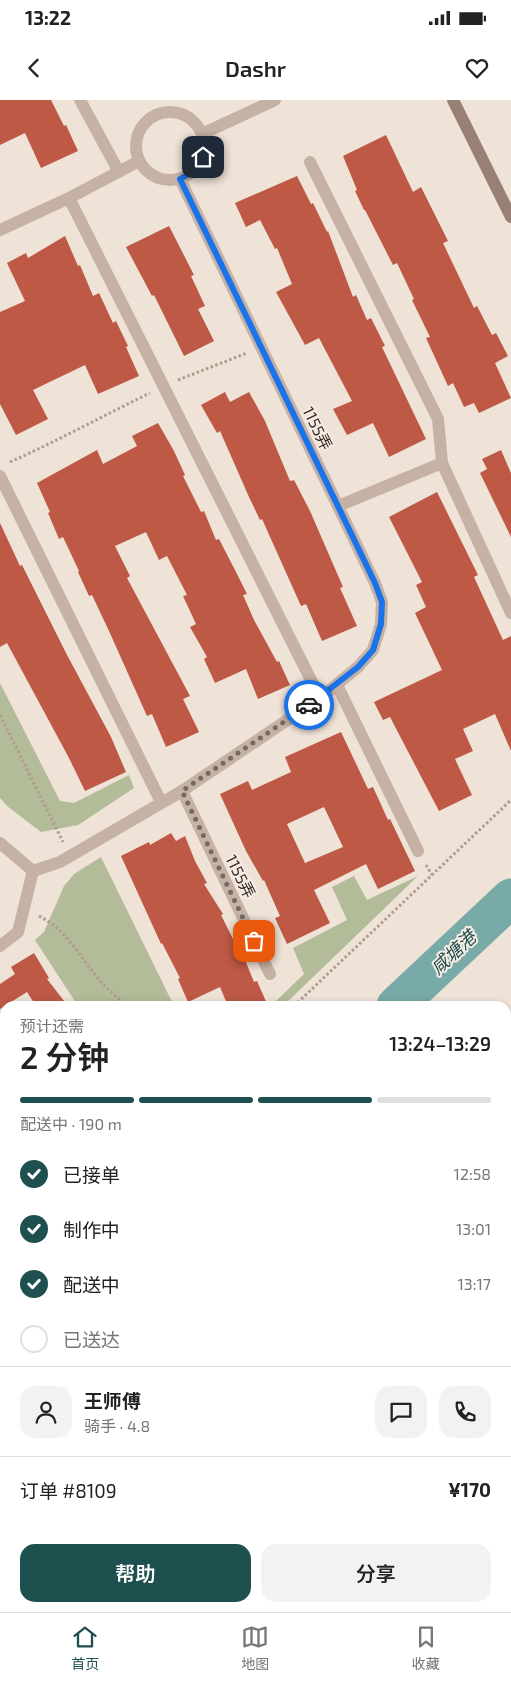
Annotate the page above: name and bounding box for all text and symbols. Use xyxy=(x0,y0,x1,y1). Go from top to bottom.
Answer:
text: 13:22 xyxy=(25,6,71,29)
icon: back xyxy=(20,54,48,82)
icon: heart xyxy=(463,54,491,82)
text: Dashr xyxy=(225,55,286,81)
pin xyxy=(182,136,224,178)
icon: home xyxy=(189,143,217,171)
street label: 1155弄 xyxy=(299,403,337,453)
courier xyxy=(284,680,334,730)
icon: car xyxy=(295,691,323,719)
street label: 1155弄 xyxy=(222,851,260,901)
pin xyxy=(233,920,275,962)
water label: 咸塘港 xyxy=(426,923,482,978)
icon: bag xyxy=(240,927,268,955)
text: 预计还需 xyxy=(20,1016,84,1035)
text: 13:24–13:29 xyxy=(389,1032,491,1055)
text: 2 分钟 xyxy=(20,1037,109,1075)
text: 配送中 · 190 m xyxy=(20,1114,122,1133)
icon: check xyxy=(20,1160,48,1188)
text: 已接单 xyxy=(63,1163,120,1186)
text: 12:58 xyxy=(454,1164,491,1183)
icon: check xyxy=(20,1215,48,1243)
text: 制作中 xyxy=(63,1218,120,1241)
text: 13:01 xyxy=(456,1219,491,1238)
icon: check xyxy=(20,1270,48,1298)
text: 配送中 xyxy=(63,1273,120,1296)
text: 13:17 xyxy=(457,1274,491,1293)
text: 已送达 xyxy=(63,1328,120,1351)
button: person xyxy=(20,1386,72,1438)
button: chat xyxy=(375,1386,427,1438)
button: phone xyxy=(439,1386,491,1438)
text: 王师傅 xyxy=(84,1389,141,1412)
text: 骑手 · 4.8 xyxy=(84,1416,150,1435)
text: ¥170 xyxy=(448,1478,491,1501)
text: 订单 #8109 xyxy=(20,1479,117,1502)
button: 帮助 xyxy=(20,1544,251,1602)
button: 分享 xyxy=(261,1544,491,1602)
tab: 首页 xyxy=(71,1623,99,1673)
tab: 地图 xyxy=(241,1623,269,1673)
tab: 收藏 xyxy=(412,1623,440,1673)

